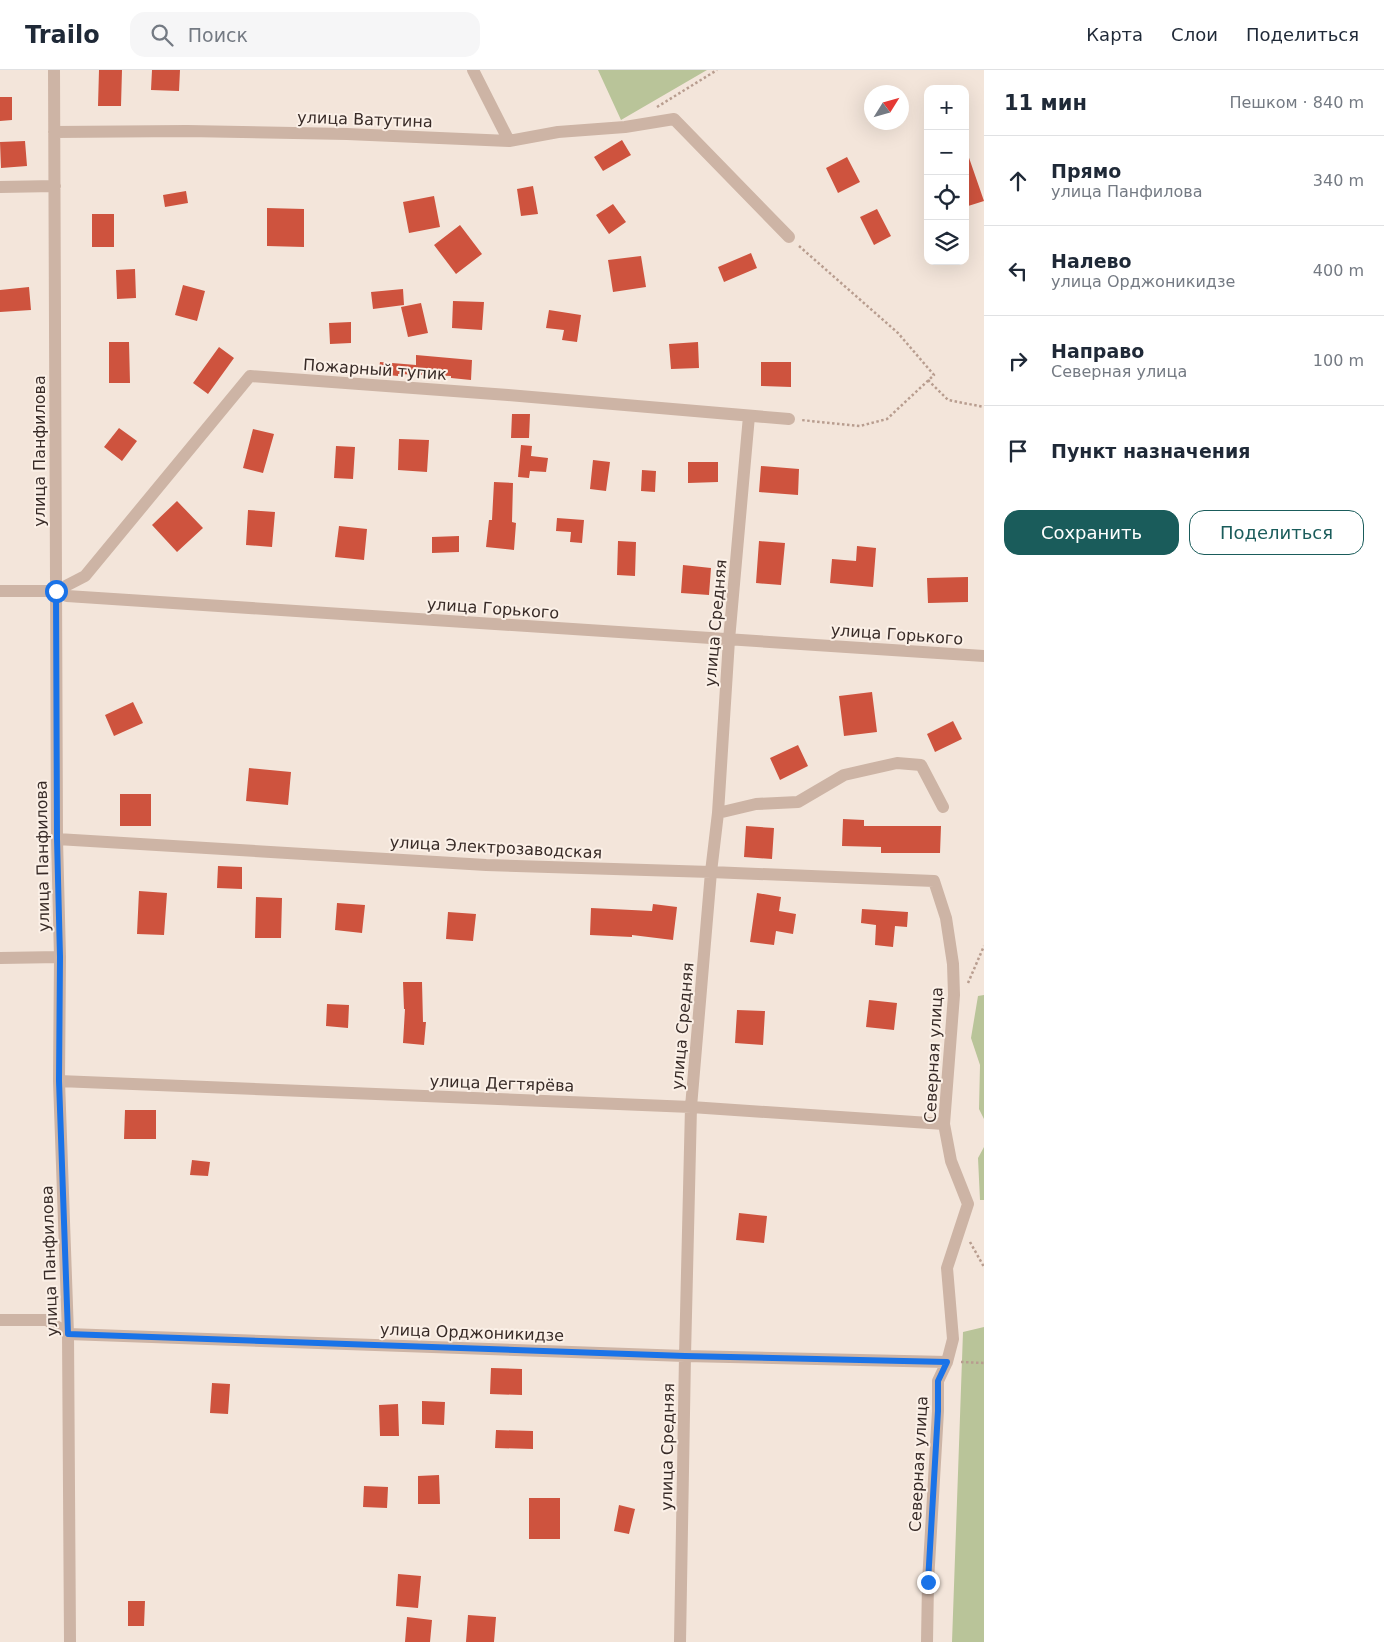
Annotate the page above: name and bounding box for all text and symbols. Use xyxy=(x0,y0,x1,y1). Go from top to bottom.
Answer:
search box xyxy=(130,12,480,57)
text: Trailo xyxy=(25,21,100,49)
icon: search xyxy=(148,21,176,49)
text: Поиск xyxy=(188,24,248,46)
text: Карта xyxy=(1086,24,1143,45)
text: Слои xyxy=(1171,24,1218,45)
text: Поделиться xyxy=(1246,24,1359,45)
north arrow xyxy=(864,85,909,130)
map controls xyxy=(924,85,969,265)
button: + xyxy=(924,85,969,130)
text: 11 мин xyxy=(1004,91,1087,115)
text: Пешком · 840 m xyxy=(1229,93,1364,112)
street label: улица Ватутина xyxy=(297,108,433,131)
button: − xyxy=(924,130,969,175)
text: Прямо xyxy=(1051,160,1121,182)
icon: ahead xyxy=(1004,167,1032,195)
text: 340 m xyxy=(1313,171,1364,190)
button: locate xyxy=(924,175,969,220)
text: улица Панфилова xyxy=(1051,182,1203,201)
button: layers xyxy=(924,220,969,265)
text: Налево xyxy=(1051,250,1132,272)
icon: left xyxy=(1004,257,1032,285)
text: 400 m xyxy=(1313,261,1364,280)
text: улица Орджоникидзе xyxy=(1051,272,1235,291)
text: Направо xyxy=(1051,340,1144,362)
icon: right xyxy=(1004,347,1032,375)
text: 100 m xyxy=(1313,351,1364,370)
street label: Пожарный тупик xyxy=(302,355,448,384)
text: Северная улица xyxy=(1051,362,1187,381)
street label: улица Панфилова xyxy=(30,375,49,527)
icon: arrive xyxy=(1004,437,1032,465)
text: Пункт назначения xyxy=(1051,440,1250,462)
button: Сохранить xyxy=(1004,510,1179,555)
button: Поделиться xyxy=(1189,510,1364,555)
street label: улица Средняя xyxy=(700,559,731,688)
route start xyxy=(45,580,68,603)
street label: улица Горького xyxy=(426,594,560,623)
street label: улица Горького xyxy=(830,620,964,649)
street label: улица Панфилова xyxy=(32,780,53,932)
street label: улица Электрозаводская xyxy=(389,832,603,863)
street label: улица Средняя xyxy=(667,962,698,1091)
street label: Северная улица xyxy=(920,987,947,1124)
street label: улица Дегтярёва xyxy=(429,1071,575,1096)
street label: улица Панфилова xyxy=(37,1185,62,1337)
street label: улица Орджоникидзе xyxy=(380,1320,564,1345)
street label: улица Средняя xyxy=(657,1383,678,1511)
street label: Северная улица xyxy=(905,1396,932,1533)
route end xyxy=(917,1571,940,1594)

